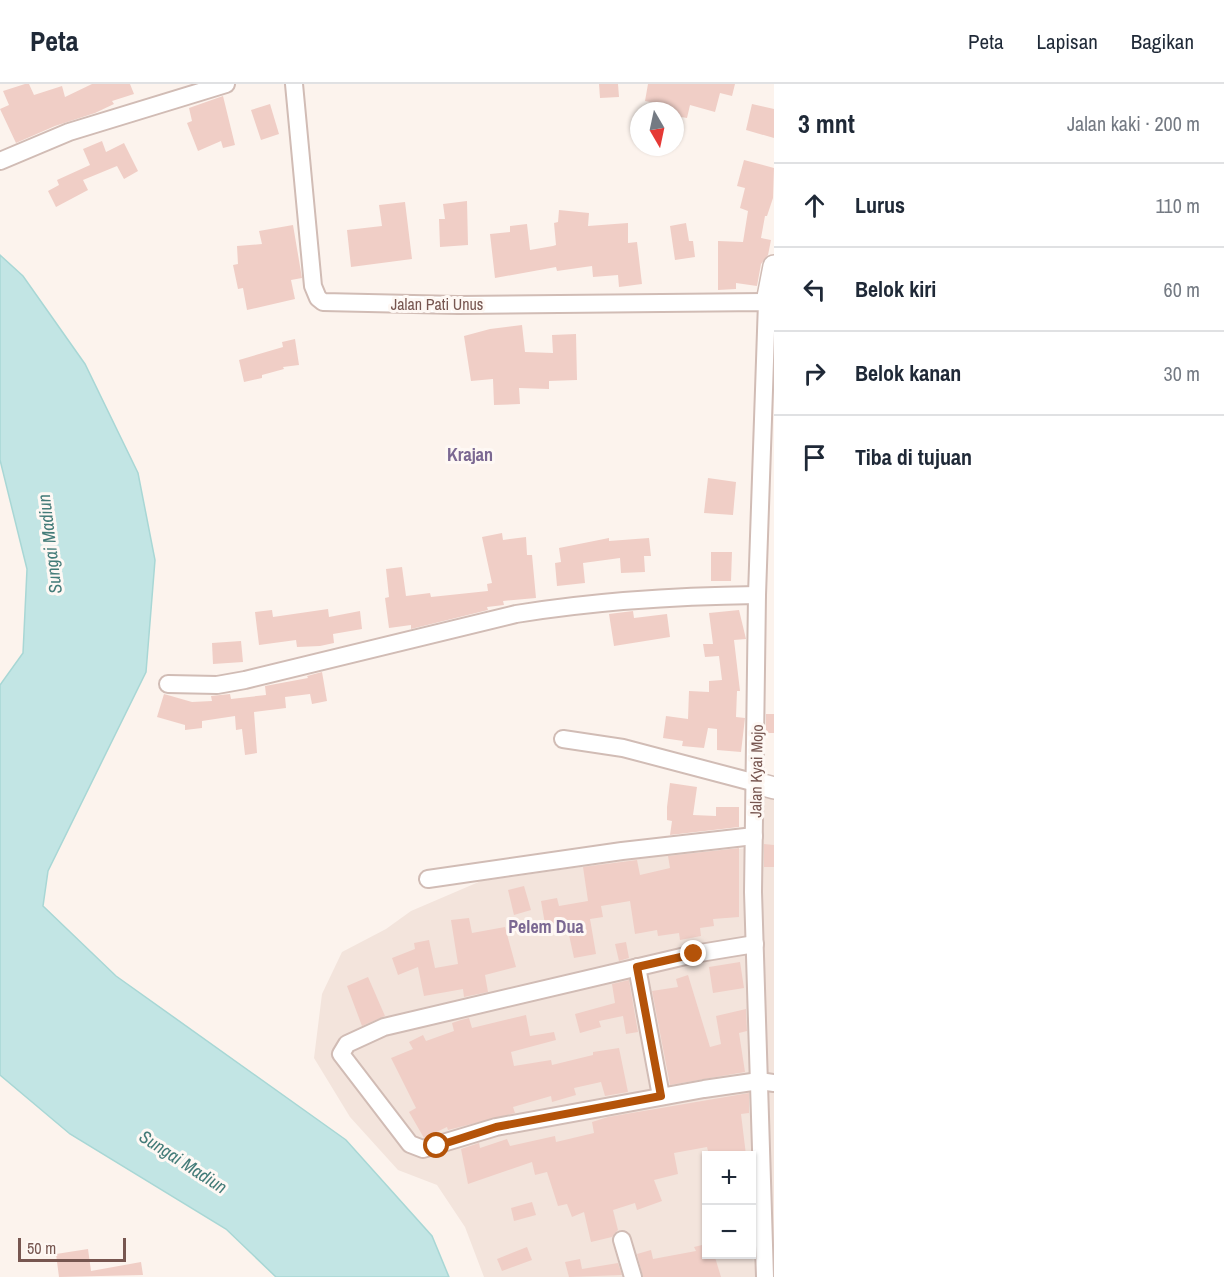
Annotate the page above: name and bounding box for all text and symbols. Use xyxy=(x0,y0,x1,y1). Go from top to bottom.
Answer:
text: Peta xyxy=(30,22,79,60)
text: Peta xyxy=(968,27,1004,56)
text: Lapisan xyxy=(1037,27,1098,56)
text: Bagikan xyxy=(1131,27,1194,56)
north arrow xyxy=(630,102,684,156)
text: 3 mnt xyxy=(798,106,855,141)
text: Jalan kaki · 200 m xyxy=(1067,110,1200,137)
icon: ahead xyxy=(798,189,831,222)
text: Lurus xyxy=(855,190,905,220)
text: 110 m xyxy=(1156,192,1200,219)
icon: left xyxy=(798,273,831,306)
text: Belok kiri xyxy=(855,274,936,304)
text: 60 m xyxy=(1164,276,1200,303)
street label: Jalan Pati Unus xyxy=(391,293,483,315)
icon: right xyxy=(798,357,831,390)
text: Belok kanan xyxy=(855,358,961,388)
text: 30 m xyxy=(1164,360,1200,387)
icon: arrive xyxy=(798,441,831,474)
district label: Krajan xyxy=(447,442,493,467)
text: Tiba di tujuan xyxy=(855,442,972,472)
water label: Sungai Madiun xyxy=(31,493,68,595)
street label: Jalan Kyai Mojo xyxy=(744,724,768,818)
district label: Pelem Dua xyxy=(508,914,585,939)
route end xyxy=(680,940,706,966)
water label: Sungai Madiun xyxy=(134,1124,232,1199)
route start xyxy=(423,1132,449,1158)
map controls xyxy=(702,1151,756,1259)
button: + xyxy=(702,1151,756,1205)
button: − xyxy=(702,1205,756,1259)
scale bar xyxy=(18,1235,126,1262)
text: 50 m xyxy=(27,1237,56,1259)

